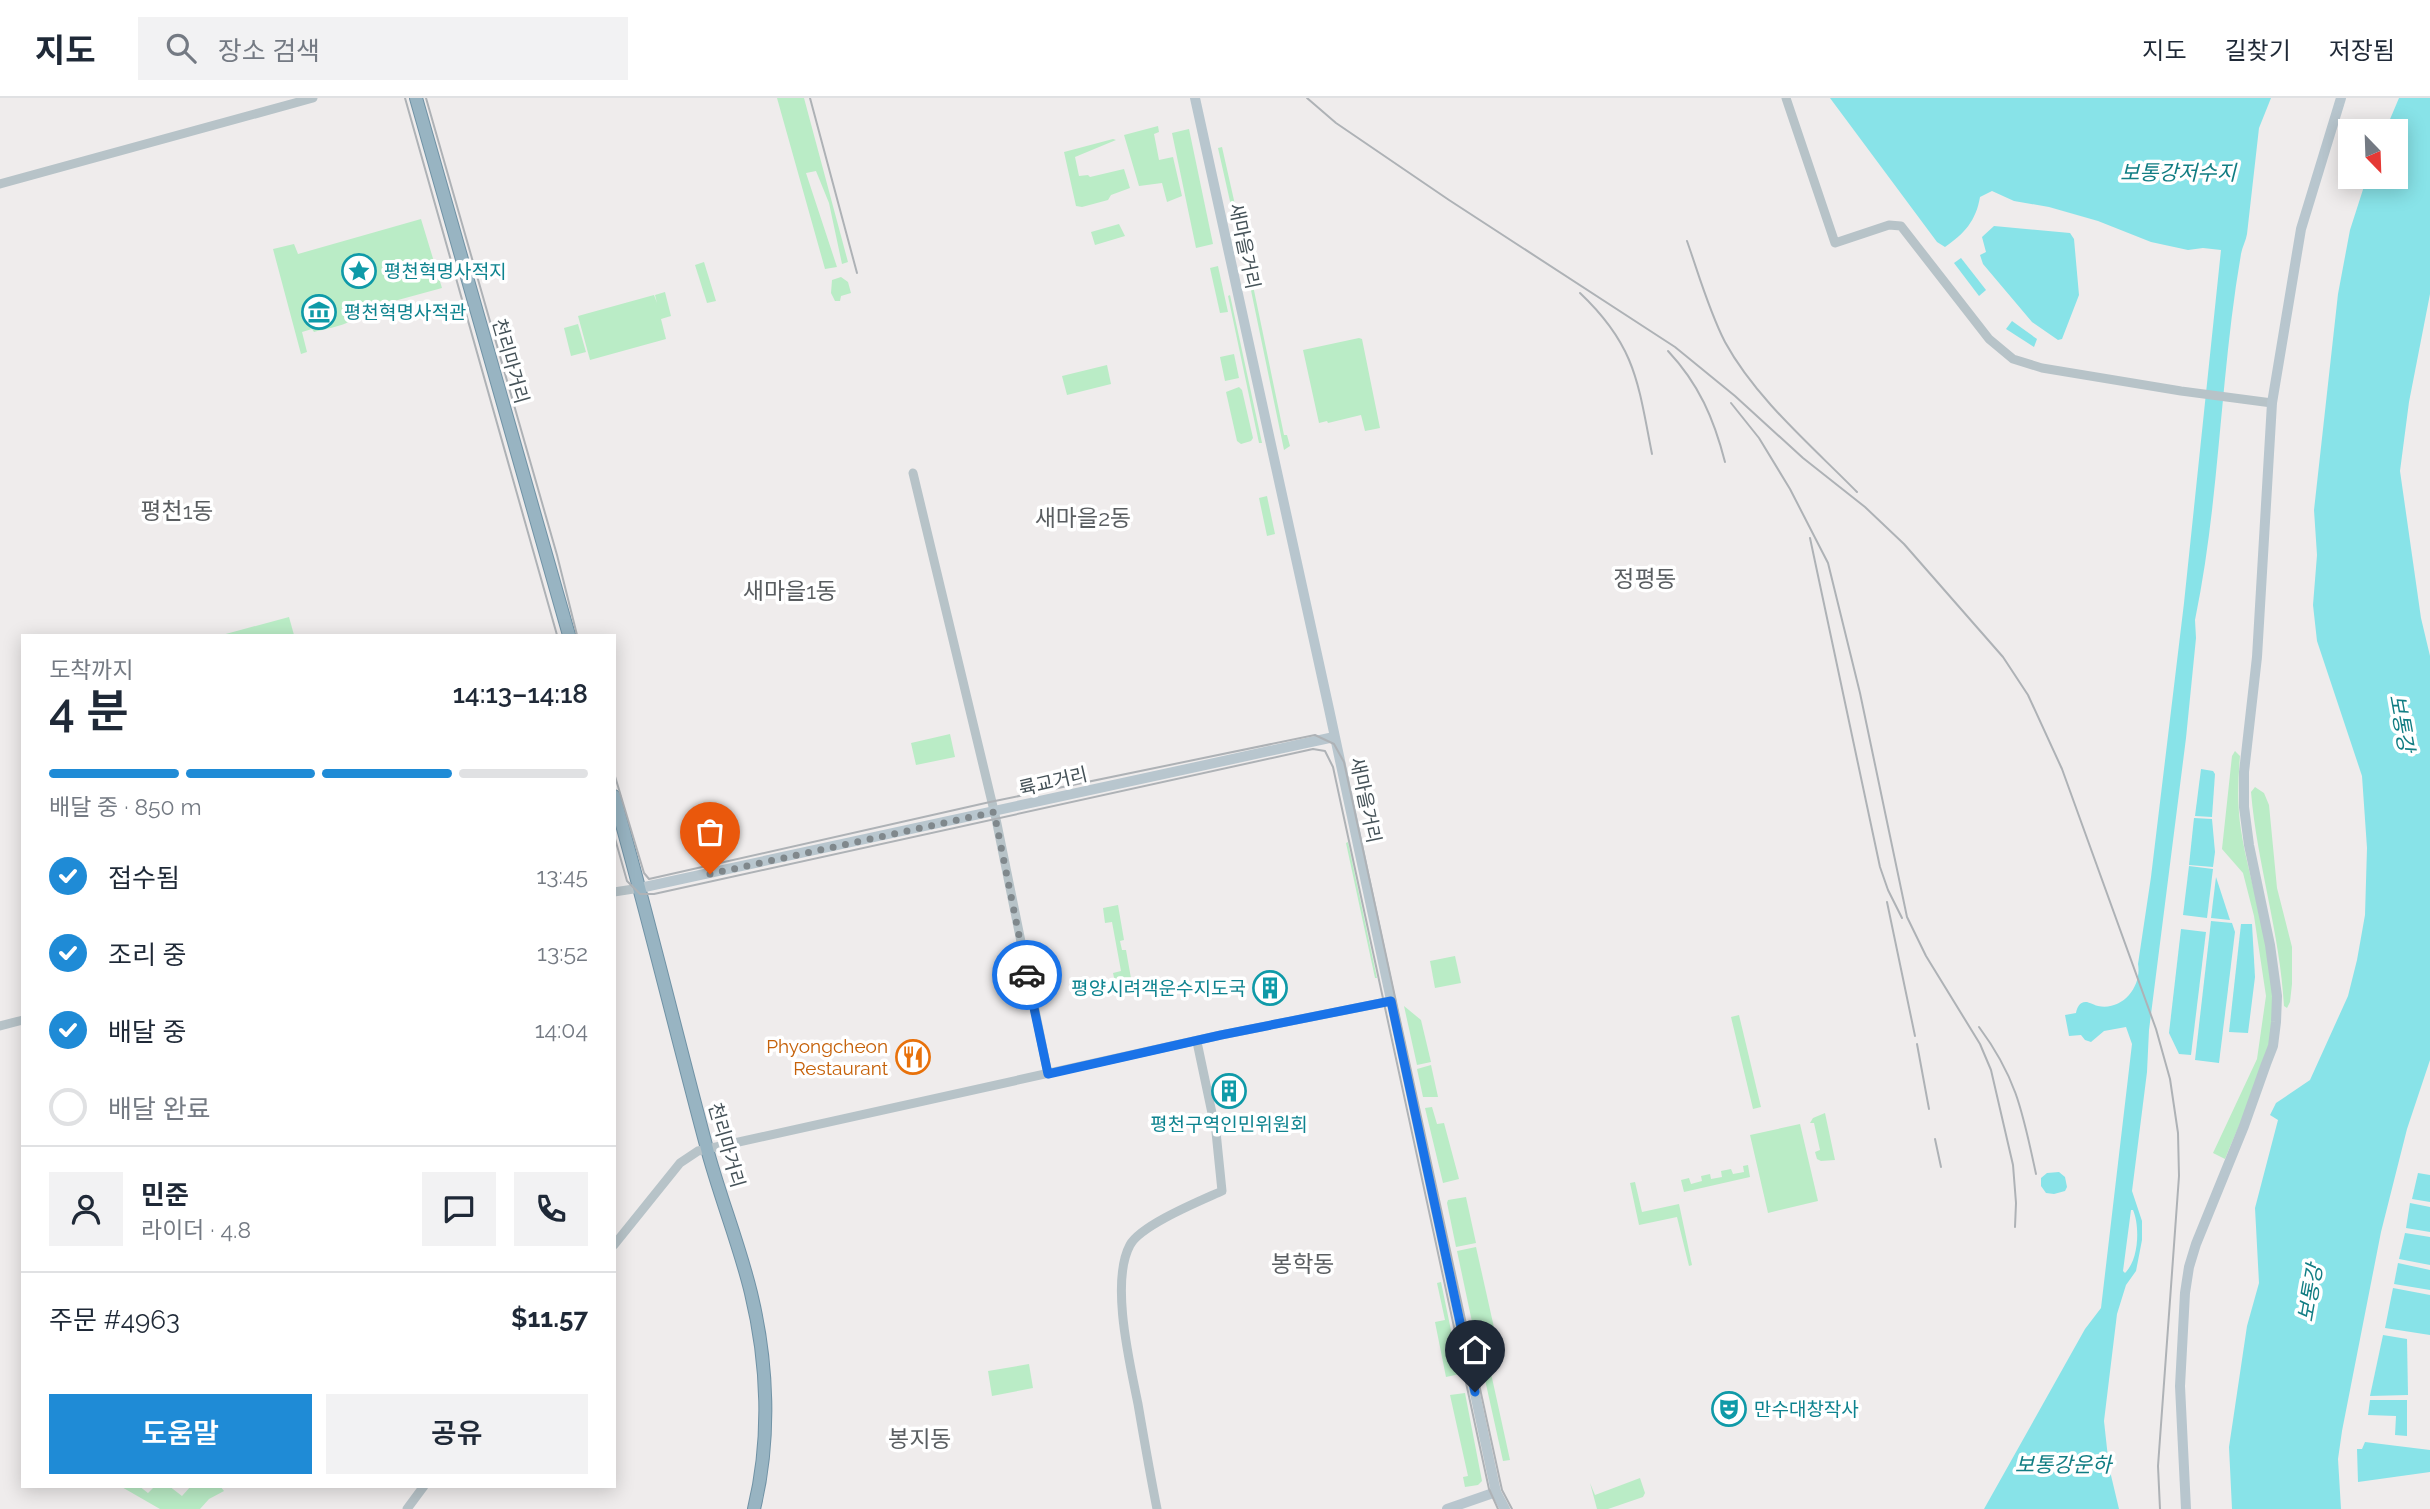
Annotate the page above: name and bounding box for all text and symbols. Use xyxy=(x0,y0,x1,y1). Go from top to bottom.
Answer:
search box xyxy=(138,17,628,80)
icon: search xyxy=(162,29,200,67)
text: 지도 xyxy=(35,31,96,70)
text: 장소 검색 xyxy=(218,36,320,66)
text: 지도 xyxy=(2142,36,2187,65)
text: 길찾기 xyxy=(2225,36,2291,65)
text: 저장됨 xyxy=(2329,36,2395,65)
north arrow xyxy=(2338,119,2408,189)
map controls xyxy=(2338,119,2408,189)
water label: 보통강저수지 xyxy=(2120,160,2238,185)
street label: 새마을거리 xyxy=(1225,201,1265,291)
place icon: 평천혁명사적지 xyxy=(340,252,378,290)
place label: 평천혁명사적지 xyxy=(384,260,506,282)
museum icon: 평천혁명사적관 xyxy=(300,293,338,331)
place label: 평천혁명사적관 xyxy=(344,301,466,323)
street label: 천리마거리 xyxy=(488,316,534,406)
district label: 평천1동 xyxy=(140,497,214,524)
district label: 새마을2동 xyxy=(1035,504,1131,531)
district label: 정평동 xyxy=(1613,565,1677,592)
district label: 새마을1동 xyxy=(743,577,837,604)
text: 도착까지 xyxy=(49,656,134,683)
text: 14:13–14:18 xyxy=(453,679,588,709)
text: 4 분 xyxy=(49,684,129,738)
water label: 보통강 xyxy=(2385,692,2420,756)
street label: 새마을거리 xyxy=(1346,755,1386,845)
street label: 륙교거리 xyxy=(1016,762,1090,800)
text: 배달 중 · 850 m xyxy=(49,793,202,820)
pin xyxy=(680,802,740,874)
icon: bag xyxy=(691,813,729,851)
icon: check xyxy=(49,857,87,895)
text: 13:45 xyxy=(536,862,588,889)
text: 접수됨 xyxy=(108,863,180,893)
icon: check xyxy=(49,934,87,972)
text: 13:52 xyxy=(537,939,588,966)
text: 조리 중 xyxy=(108,940,186,970)
courier xyxy=(992,940,1062,1010)
icon: car xyxy=(1008,956,1046,994)
building icon: 평양시려객운수지도국 xyxy=(1251,969,1289,1007)
place label: 평양시려객운수지도국 xyxy=(1071,977,1246,999)
icon: check xyxy=(49,1011,87,1049)
text: 14:04 xyxy=(535,1016,588,1043)
text: 배달 중 xyxy=(108,1017,186,1047)
place label: Phyongcheon Restaurant xyxy=(766,1035,889,1079)
restaurant icon: Phyongcheon Restaurant xyxy=(894,1038,932,1076)
building icon: 평천구역인민위원회 xyxy=(1210,1072,1248,1110)
text: 배달 완료 xyxy=(108,1094,210,1124)
street label: 천리마거리 xyxy=(704,1100,750,1190)
place label: 평천구역인민위원회 xyxy=(1150,1113,1308,1135)
button: person xyxy=(49,1172,123,1246)
button: chat xyxy=(422,1172,496,1246)
button: phone xyxy=(514,1172,588,1246)
text: 민준 xyxy=(141,1180,189,1210)
text: 라이더 · 4.8 xyxy=(141,1216,251,1243)
district label: 봉학동 xyxy=(1271,1250,1335,1277)
water label: 보통강 xyxy=(2293,1260,2328,1324)
text: $11.57 xyxy=(511,1303,588,1333)
text: 주문 #4963 xyxy=(49,1305,180,1335)
pin xyxy=(1445,1320,1505,1392)
icon: home xyxy=(1456,1331,1494,1369)
theatre icon: 만수대창작사 xyxy=(1710,1390,1748,1428)
button: 도움말 xyxy=(49,1394,312,1474)
button: 공유 xyxy=(326,1394,588,1474)
place label: 만수대창작사 xyxy=(1754,1398,1859,1420)
district label: 봉지동 xyxy=(888,1425,952,1452)
water label: 보통강운하 xyxy=(2015,1452,2114,1477)

